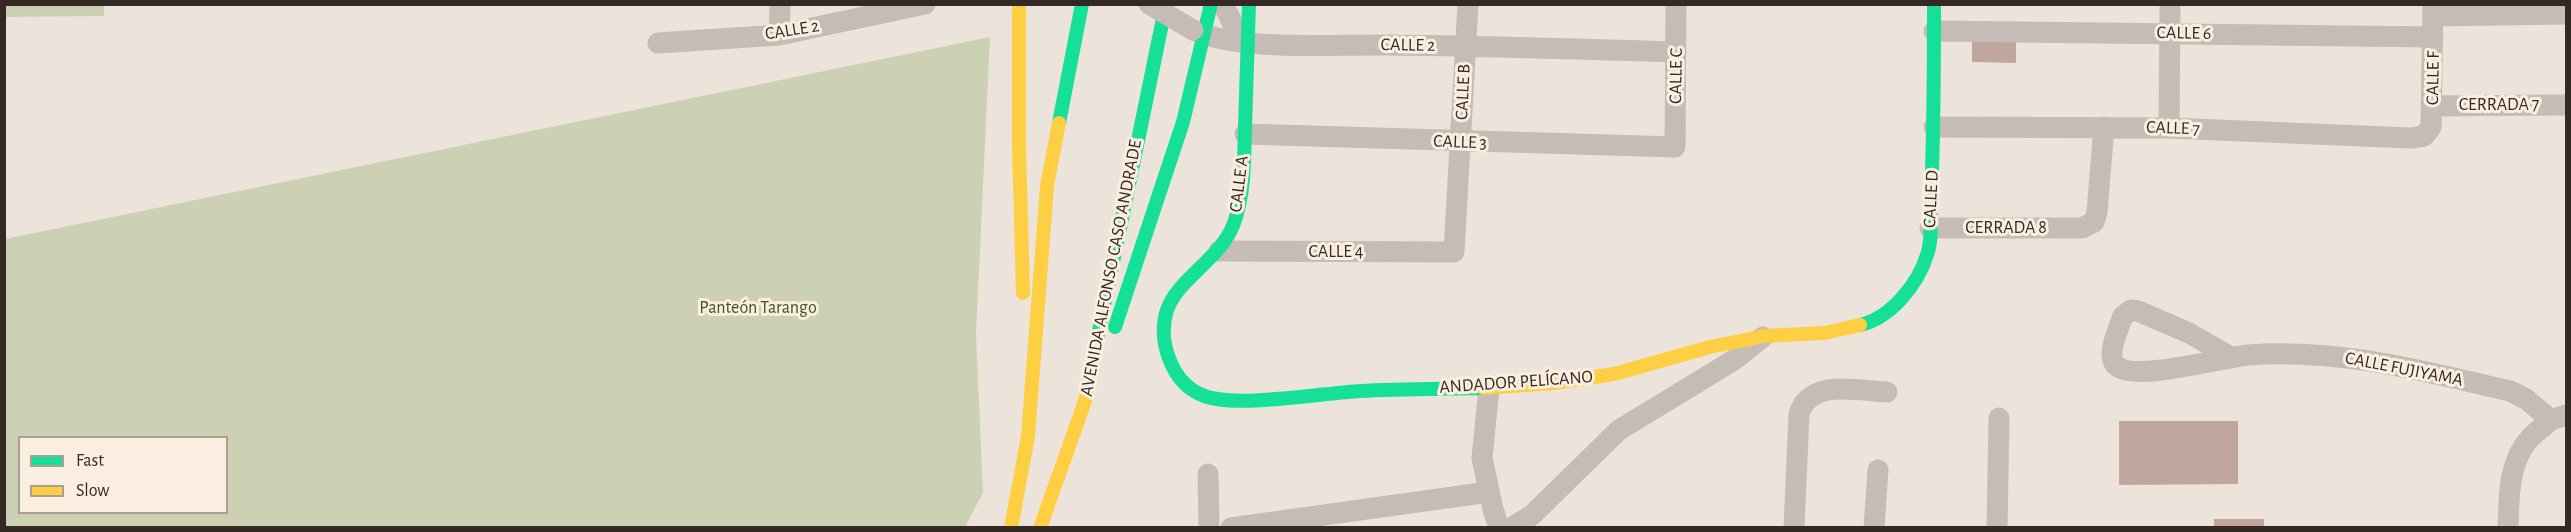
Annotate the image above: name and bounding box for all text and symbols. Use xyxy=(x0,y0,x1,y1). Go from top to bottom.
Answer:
street label: CALLE 2 xyxy=(763,15,821,45)
street label: CALLE 6 xyxy=(2156,22,2212,44)
street label: CALLE 2 xyxy=(1381,34,1435,56)
street label: CALLE C xyxy=(1665,48,1687,104)
street label: CALLE F xyxy=(2422,51,2444,105)
street label: CALLE B xyxy=(1451,63,1475,121)
street label: CERRADA 7 xyxy=(2459,94,2539,116)
street label: CALLE 7 xyxy=(2146,116,2200,140)
street label: CALLE 3 xyxy=(1433,130,1487,154)
street label: AVENIDA ALFONSO CASO ANDRADE xyxy=(1076,138,1146,398)
street label: CALLE A xyxy=(1225,155,1253,213)
street label: CALLE D xyxy=(1919,169,1943,229)
street label: CERRADA 8 xyxy=(1965,217,2047,239)
street label: CALLE 4 xyxy=(1308,241,1364,263)
park label: Panteón Tarango xyxy=(699,297,817,319)
street label: CALLE FUJIYAMA xyxy=(2343,347,2465,391)
street label: ANDADOR PELÍCANO xyxy=(1439,366,1593,398)
legend xyxy=(18,436,228,514)
text: Fast xyxy=(76,452,104,470)
text: Slow xyxy=(76,482,109,500)

